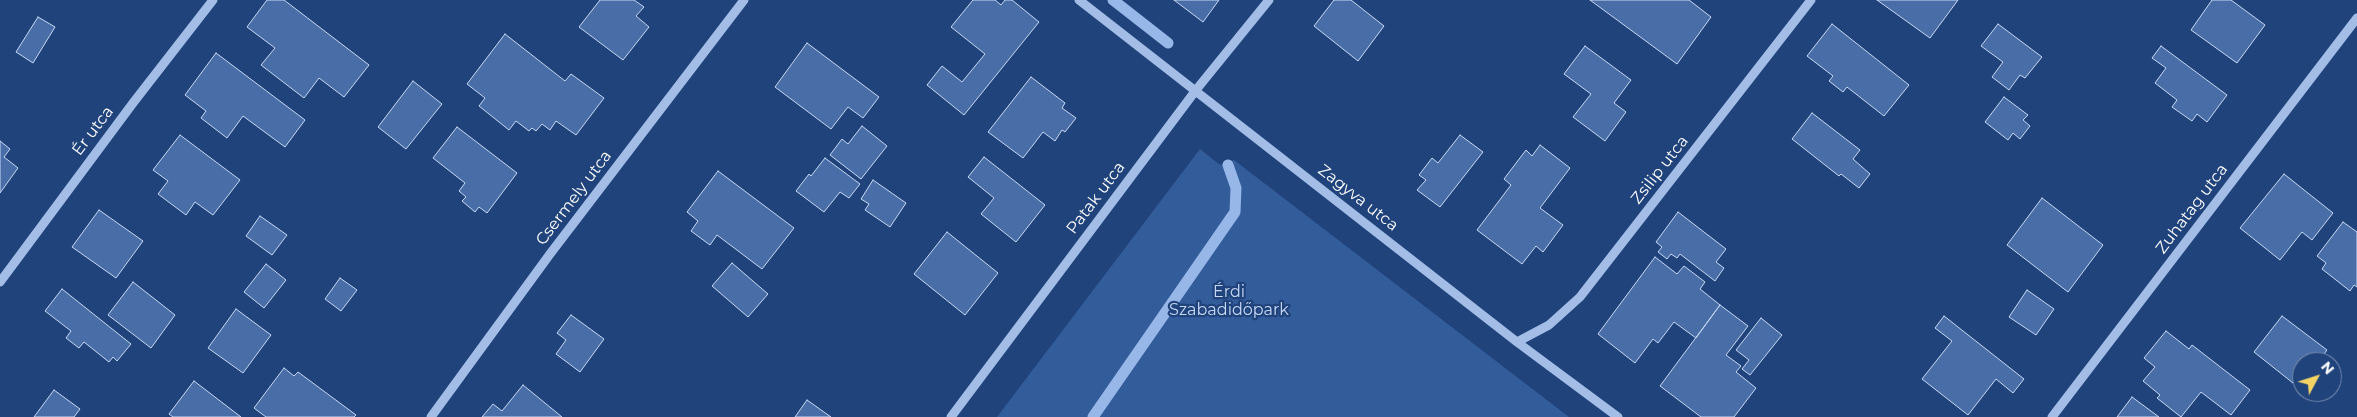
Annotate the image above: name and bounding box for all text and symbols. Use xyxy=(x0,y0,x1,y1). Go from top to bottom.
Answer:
street label: Ér utca xyxy=(68,103,118,159)
street label: Zsilip utca xyxy=(1627,132,1693,208)
street label: Csermely utca xyxy=(532,147,616,249)
street label: Patak utca xyxy=(1063,158,1129,238)
street label: Zuhatag utca xyxy=(2152,160,2232,258)
street label: Zagyva utca xyxy=(1314,161,1402,235)
park label: Érdi Szabadidőpark xyxy=(1169,282,1289,320)
north arrow xyxy=(2292,352,2342,402)
text: N xyxy=(2317,358,2338,378)

